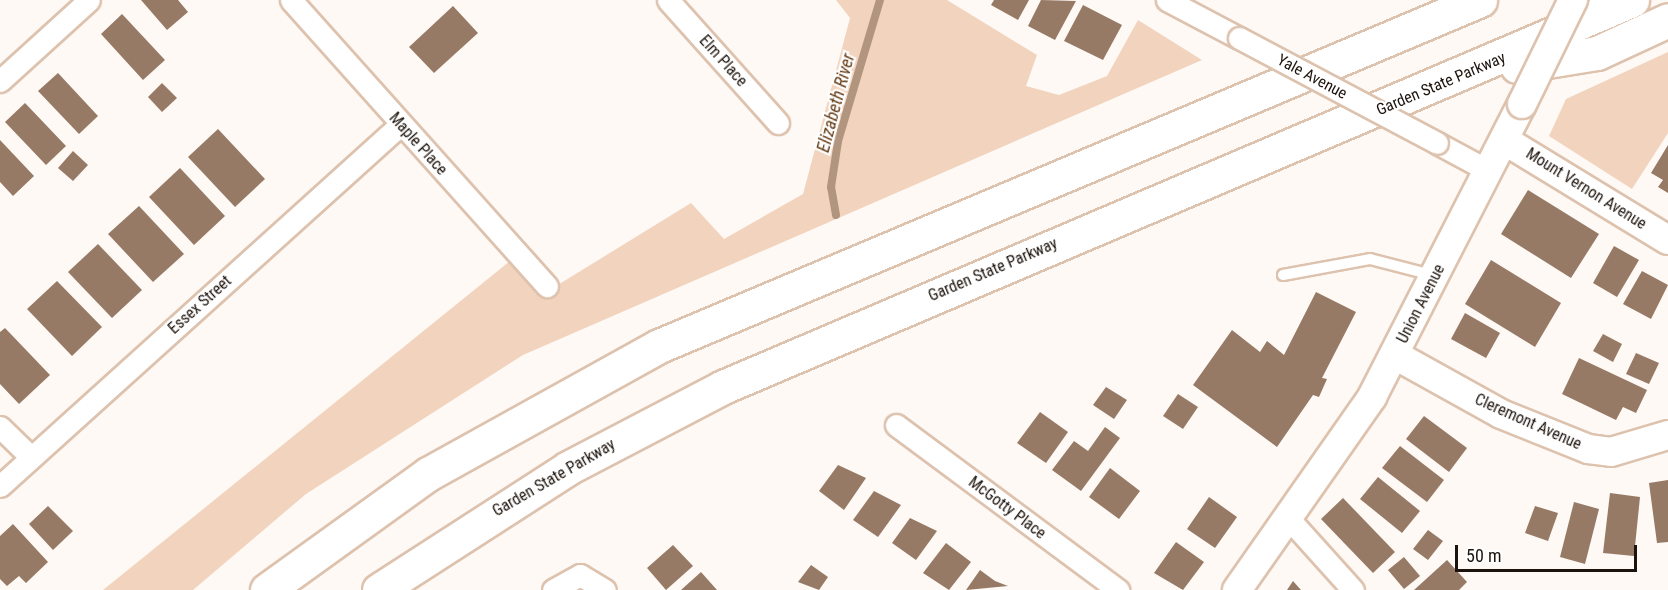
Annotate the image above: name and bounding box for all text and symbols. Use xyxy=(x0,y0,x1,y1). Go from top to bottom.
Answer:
street label: Elm Place xyxy=(695,31,751,91)
street label: Garden State Parkway xyxy=(1374,48,1508,120)
water label: Elizabeth River xyxy=(812,51,860,155)
street label: Yale Avenue xyxy=(1274,51,1350,103)
street label: Maple Place xyxy=(385,109,451,179)
street label: Mount Vernon Avenue xyxy=(1522,144,1650,234)
street label: Garden State Parkway xyxy=(926,234,1060,306)
street label: Union Avenue xyxy=(1393,261,1449,347)
street label: Essex Street xyxy=(165,272,235,338)
street label: Cleremont Avenue xyxy=(1472,390,1584,454)
street label: Garden State Parkway xyxy=(489,435,619,521)
street label: McGotty Place xyxy=(965,473,1049,543)
scale bar xyxy=(1458,533,1640,571)
text: 50 m xyxy=(1466,545,1501,566)

